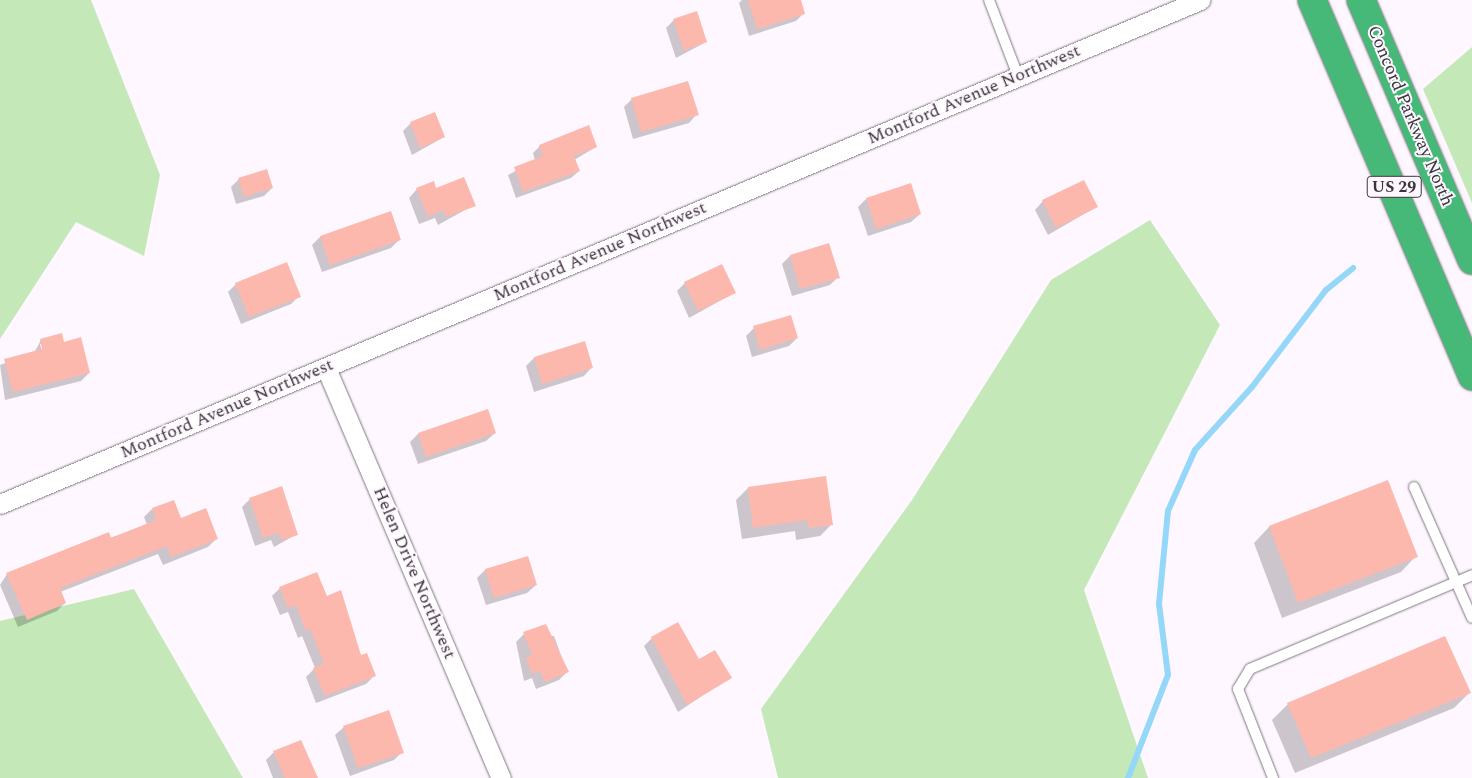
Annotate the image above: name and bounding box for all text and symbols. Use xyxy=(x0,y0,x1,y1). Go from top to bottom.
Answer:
street label: Concord Parkway North xyxy=(1362,23,1458,209)
street label: Montford Avenue Northwest xyxy=(864,40,1084,150)
road number: US 29 xyxy=(1366,173,1422,200)
street label: Montford Avenue Northwest xyxy=(490,197,710,307)
street label: Montford Avenue Northwest xyxy=(117,354,337,464)
street label: Helen Drive Northwest xyxy=(368,484,460,662)

